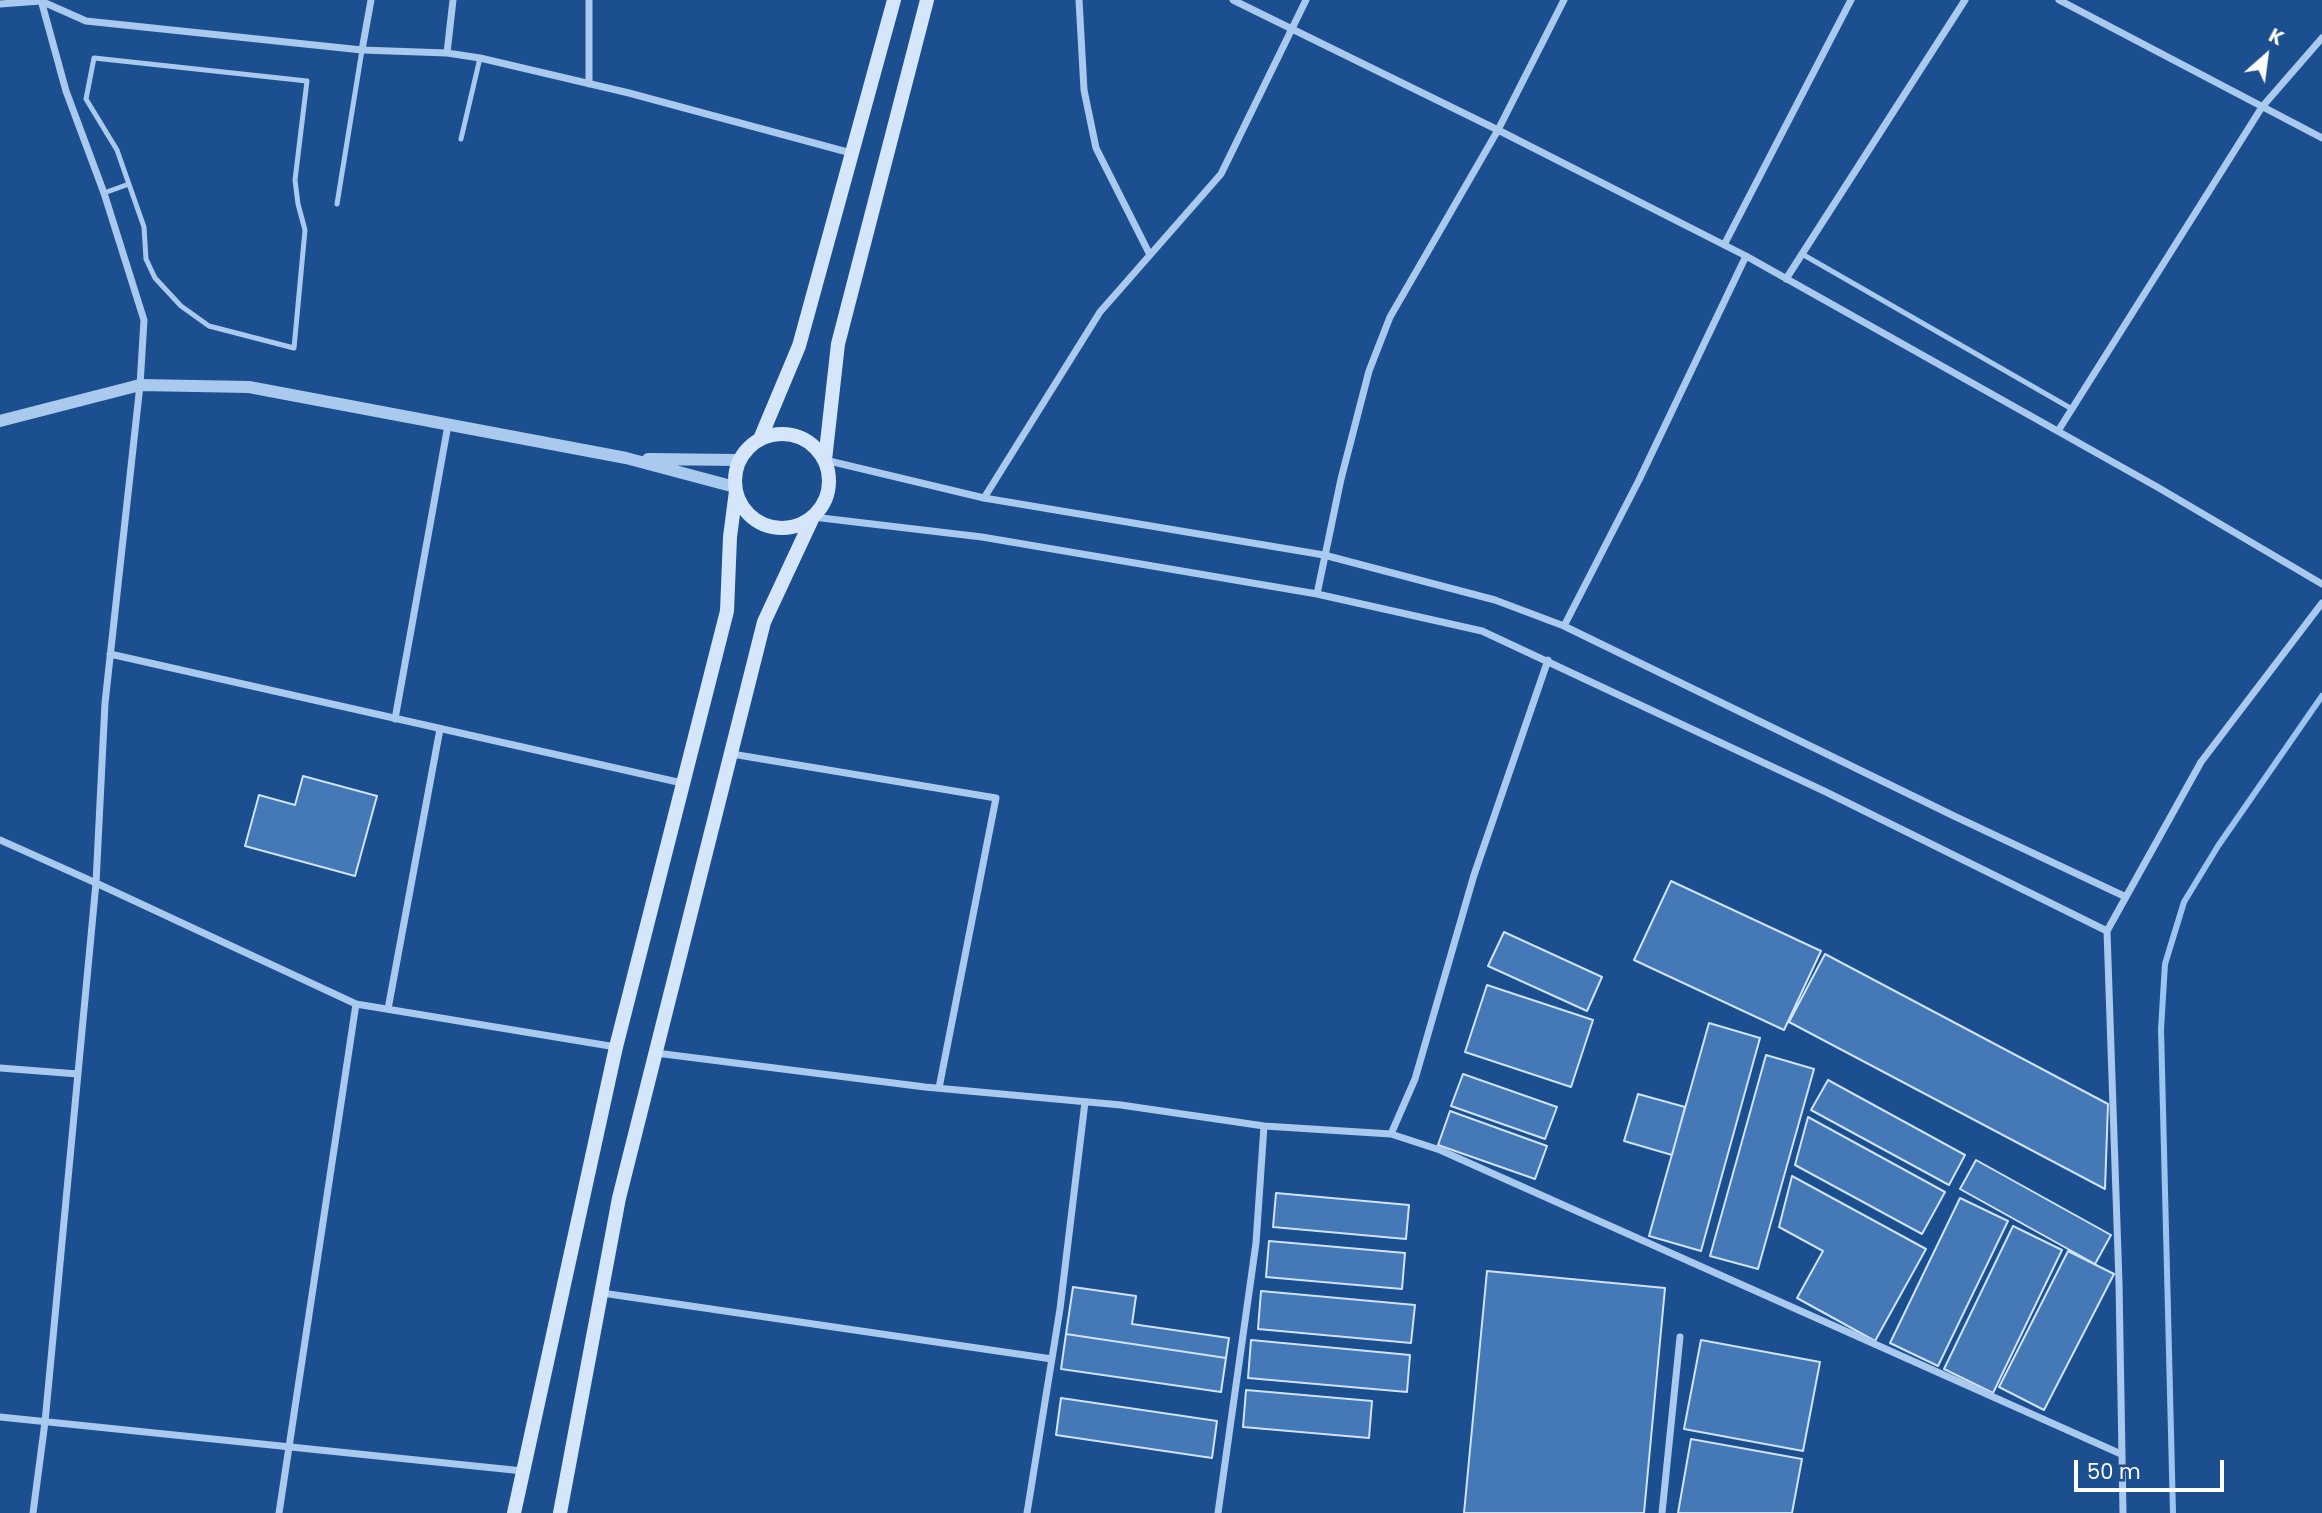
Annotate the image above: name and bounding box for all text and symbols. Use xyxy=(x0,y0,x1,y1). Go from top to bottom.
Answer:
north arrow xyxy=(2231,21,2301,91)
text: K xyxy=(2264,22,2288,52)
scale bar xyxy=(2077,1446,2228,1490)
text: 50 m xyxy=(2087,1457,2141,1486)

